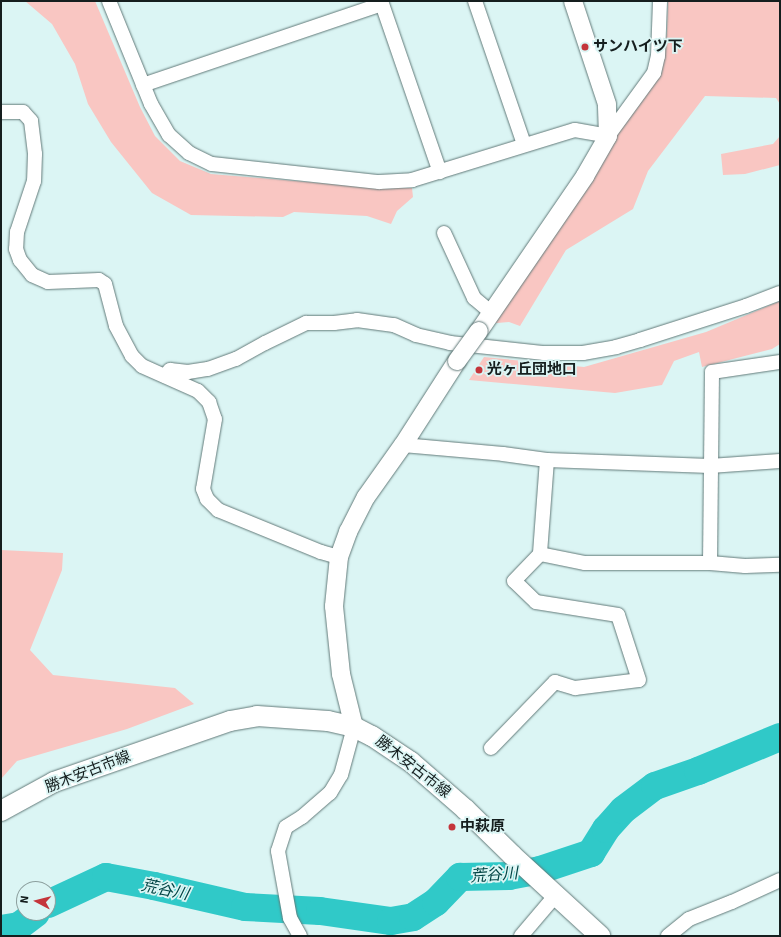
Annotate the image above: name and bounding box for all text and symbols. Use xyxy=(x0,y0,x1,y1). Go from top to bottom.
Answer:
place label: サンハイツ下 xyxy=(593,38,683,56)
marker: サンハイツ下 xyxy=(580,42,590,52)
place label: 光ヶ丘団地口 xyxy=(487,361,577,379)
marker: 光ヶ丘団地口 xyxy=(474,365,484,375)
street label: 勝木安古市線 xyxy=(372,732,454,802)
street label: 勝木安古市線 xyxy=(43,747,133,797)
place label: 中萩原 xyxy=(460,818,505,836)
marker: 中萩原 xyxy=(447,822,457,832)
water label: 荒谷川 xyxy=(469,864,519,886)
water label: 荒谷川 xyxy=(140,876,190,904)
north arrow xyxy=(16,881,56,921)
text: N xyxy=(18,895,32,904)

